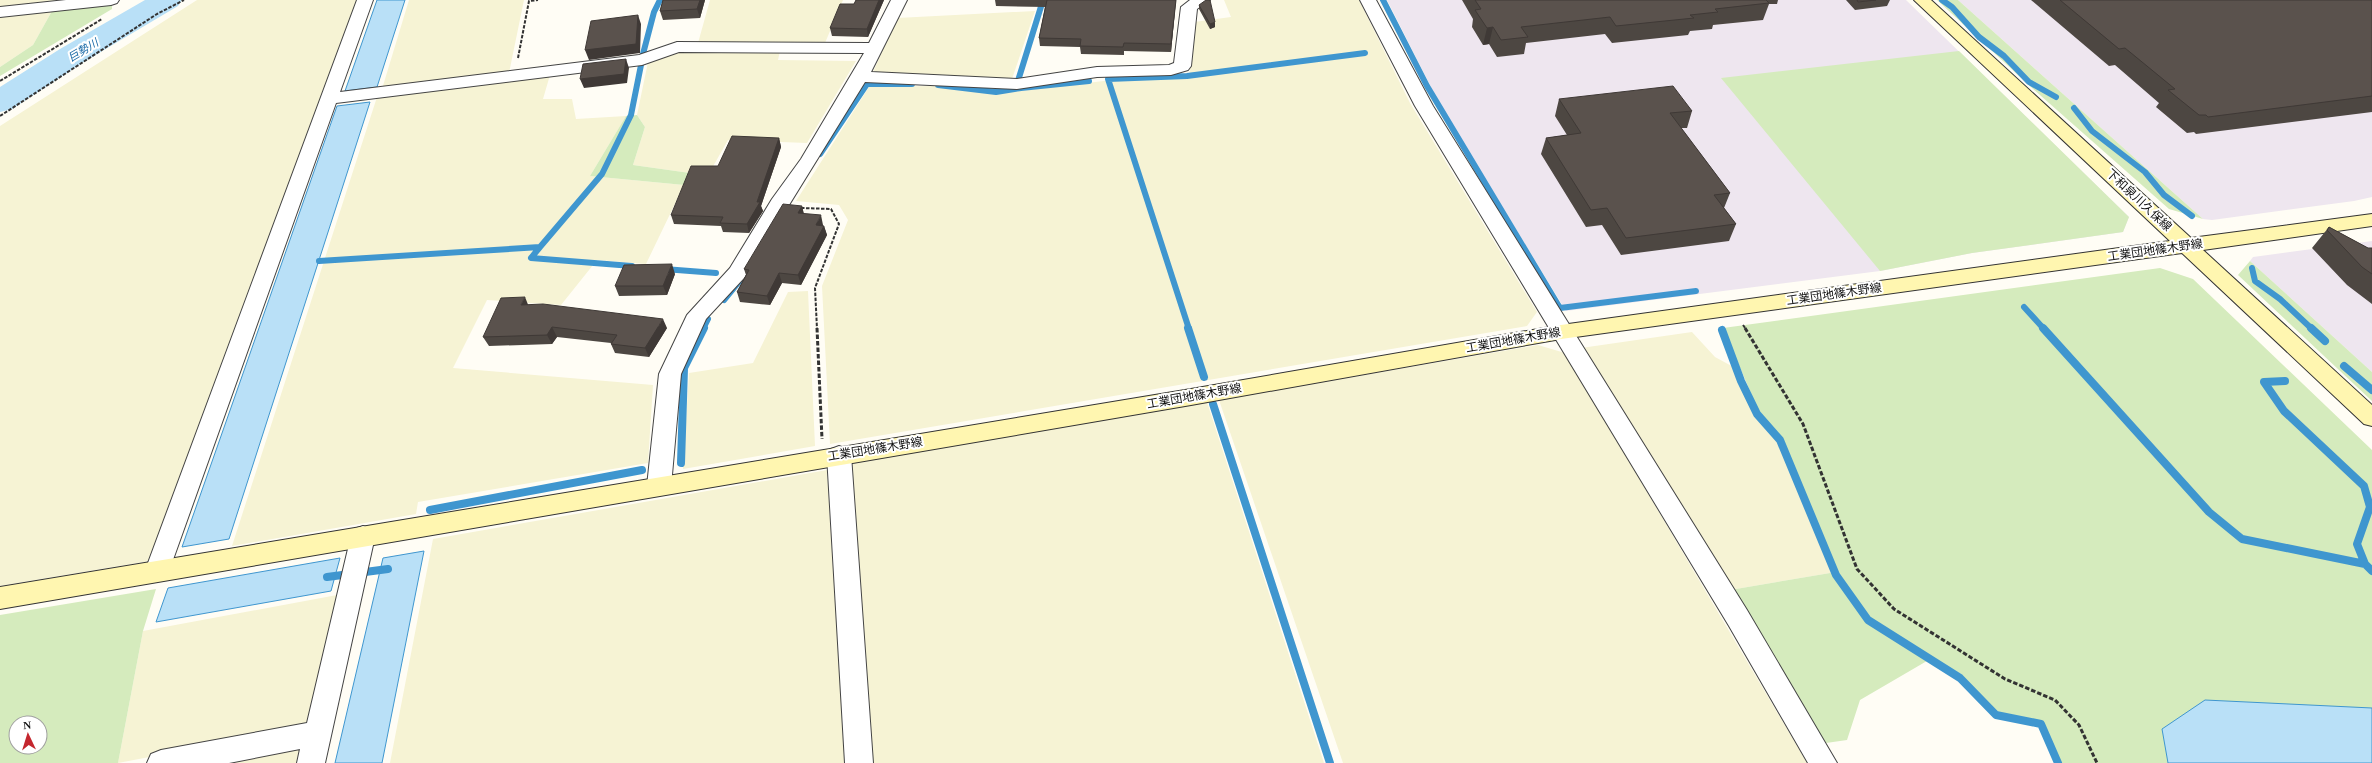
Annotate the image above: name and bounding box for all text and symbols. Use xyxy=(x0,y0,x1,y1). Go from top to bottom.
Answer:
water label: 巨勢川 xyxy=(66,36,101,64)
street label: 下和泉川久保線 xyxy=(2104,166,2174,234)
street label: 工業団地篠木野線 xyxy=(2106,236,2204,264)
street label: 工業団地篠木野線 xyxy=(1785,280,1883,308)
street label: 工業団地篠木野線 xyxy=(1465,325,1561,355)
street label: 工業団地篠木野線 xyxy=(1146,381,1242,411)
street label: 工業団地篠木野線 xyxy=(826,435,924,463)
north arrow xyxy=(8,715,48,755)
text: N xyxy=(23,719,32,731)

